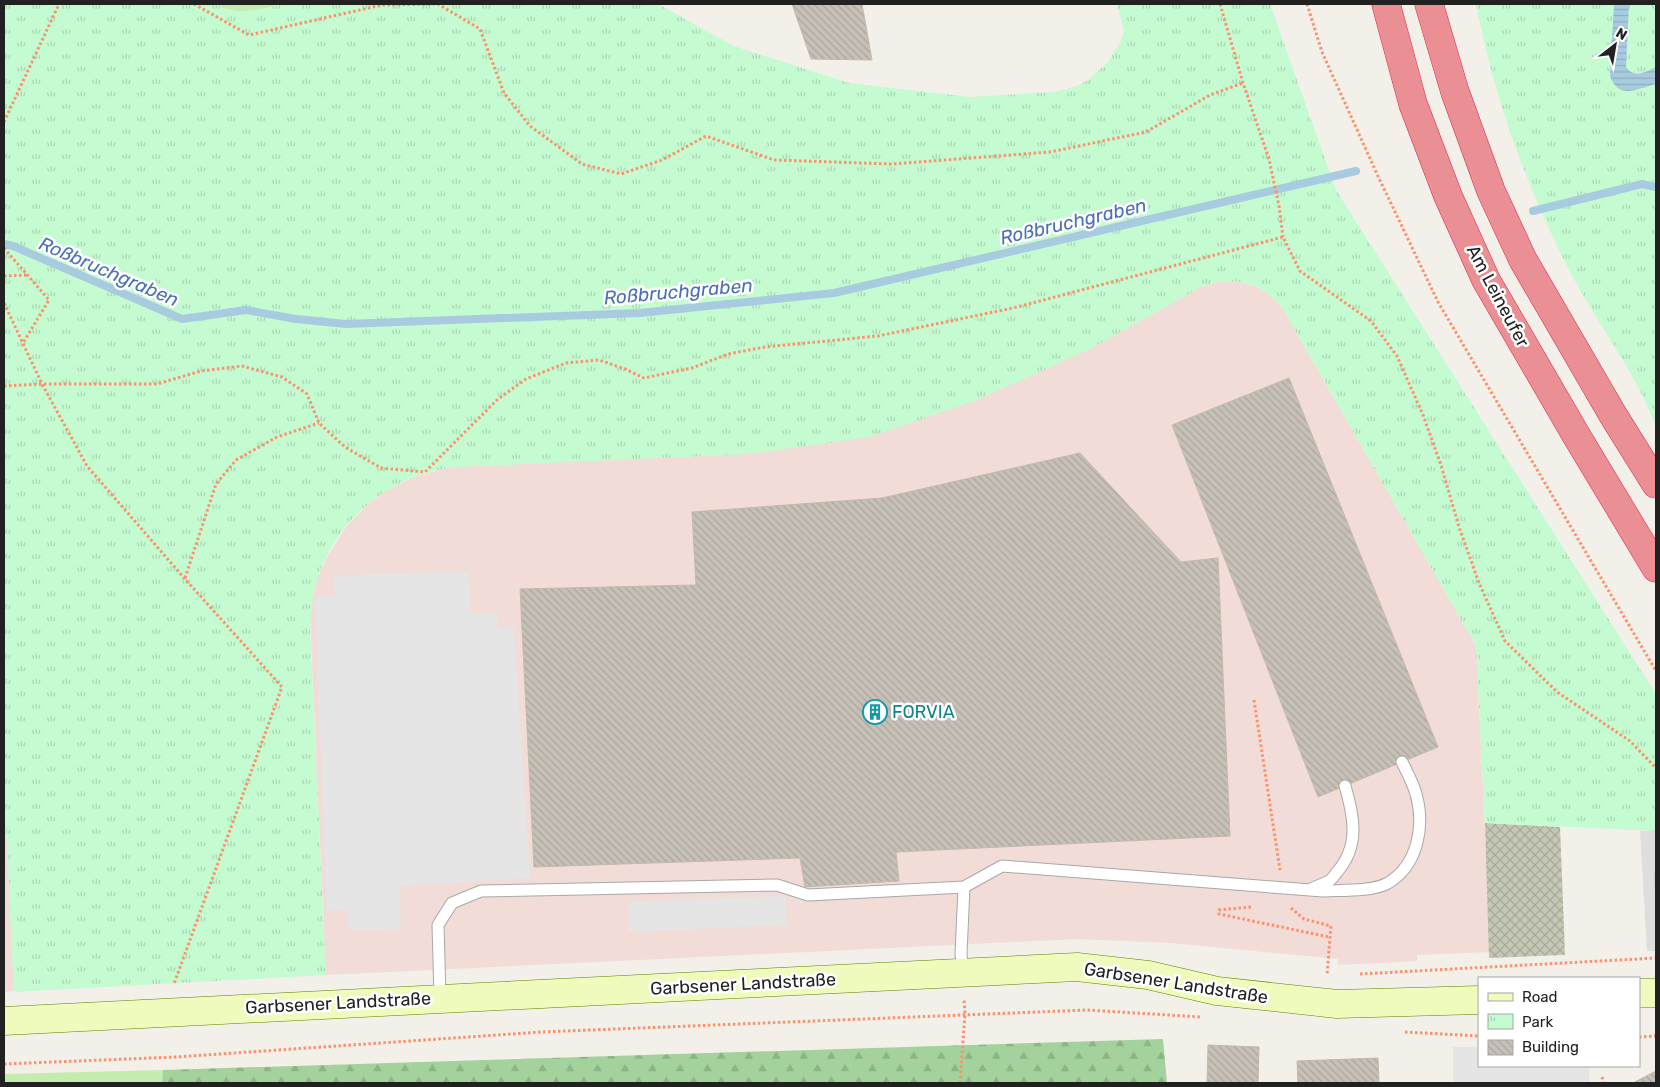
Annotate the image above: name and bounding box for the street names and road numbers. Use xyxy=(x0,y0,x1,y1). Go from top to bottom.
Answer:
street label: Am Leineufer xyxy=(1462,241,1534,351)
street label: Garbsener Landstraße xyxy=(1082,958,1270,1008)
street label: Garbsener Landstraße xyxy=(650,968,836,1000)
street label: Garbsener Landstraße xyxy=(245,987,431,1019)

